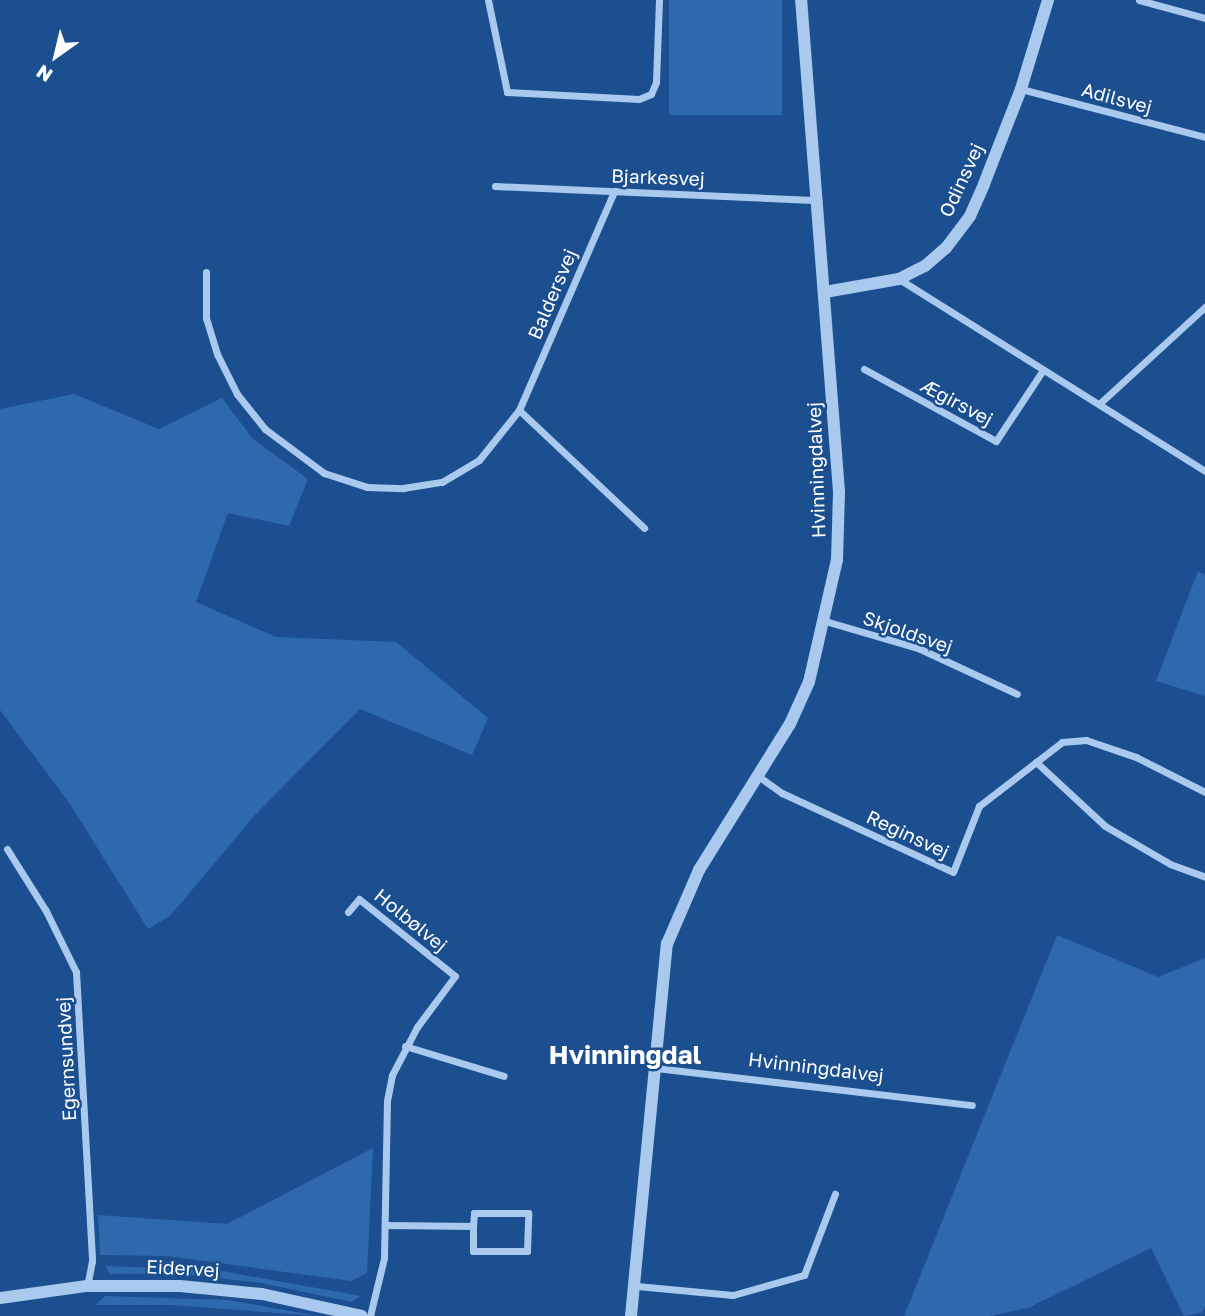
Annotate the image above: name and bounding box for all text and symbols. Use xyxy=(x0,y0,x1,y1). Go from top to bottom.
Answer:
north arrow xyxy=(21,21,91,91)
text: N xyxy=(32,60,56,87)
street label: Adilsvej xyxy=(1079,78,1155,118)
street label: Odinsvej xyxy=(934,139,988,221)
street label: Bjarkesvej xyxy=(611,164,705,190)
street label: Baldersvej xyxy=(523,245,581,343)
street label: Ægirsvej xyxy=(917,374,997,430)
street label: Hvinningdalvej xyxy=(802,401,830,539)
street label: Skjoldsvej xyxy=(860,606,956,658)
street label: Reginsvej xyxy=(863,805,953,863)
street label: Holbølvej xyxy=(370,884,452,956)
street label: Egernsundvej xyxy=(51,996,81,1122)
district label: Hvinningdal xyxy=(549,1039,701,1071)
street label: Hvinningdalvej xyxy=(747,1047,885,1087)
street label: Eidervej xyxy=(146,1255,220,1281)

